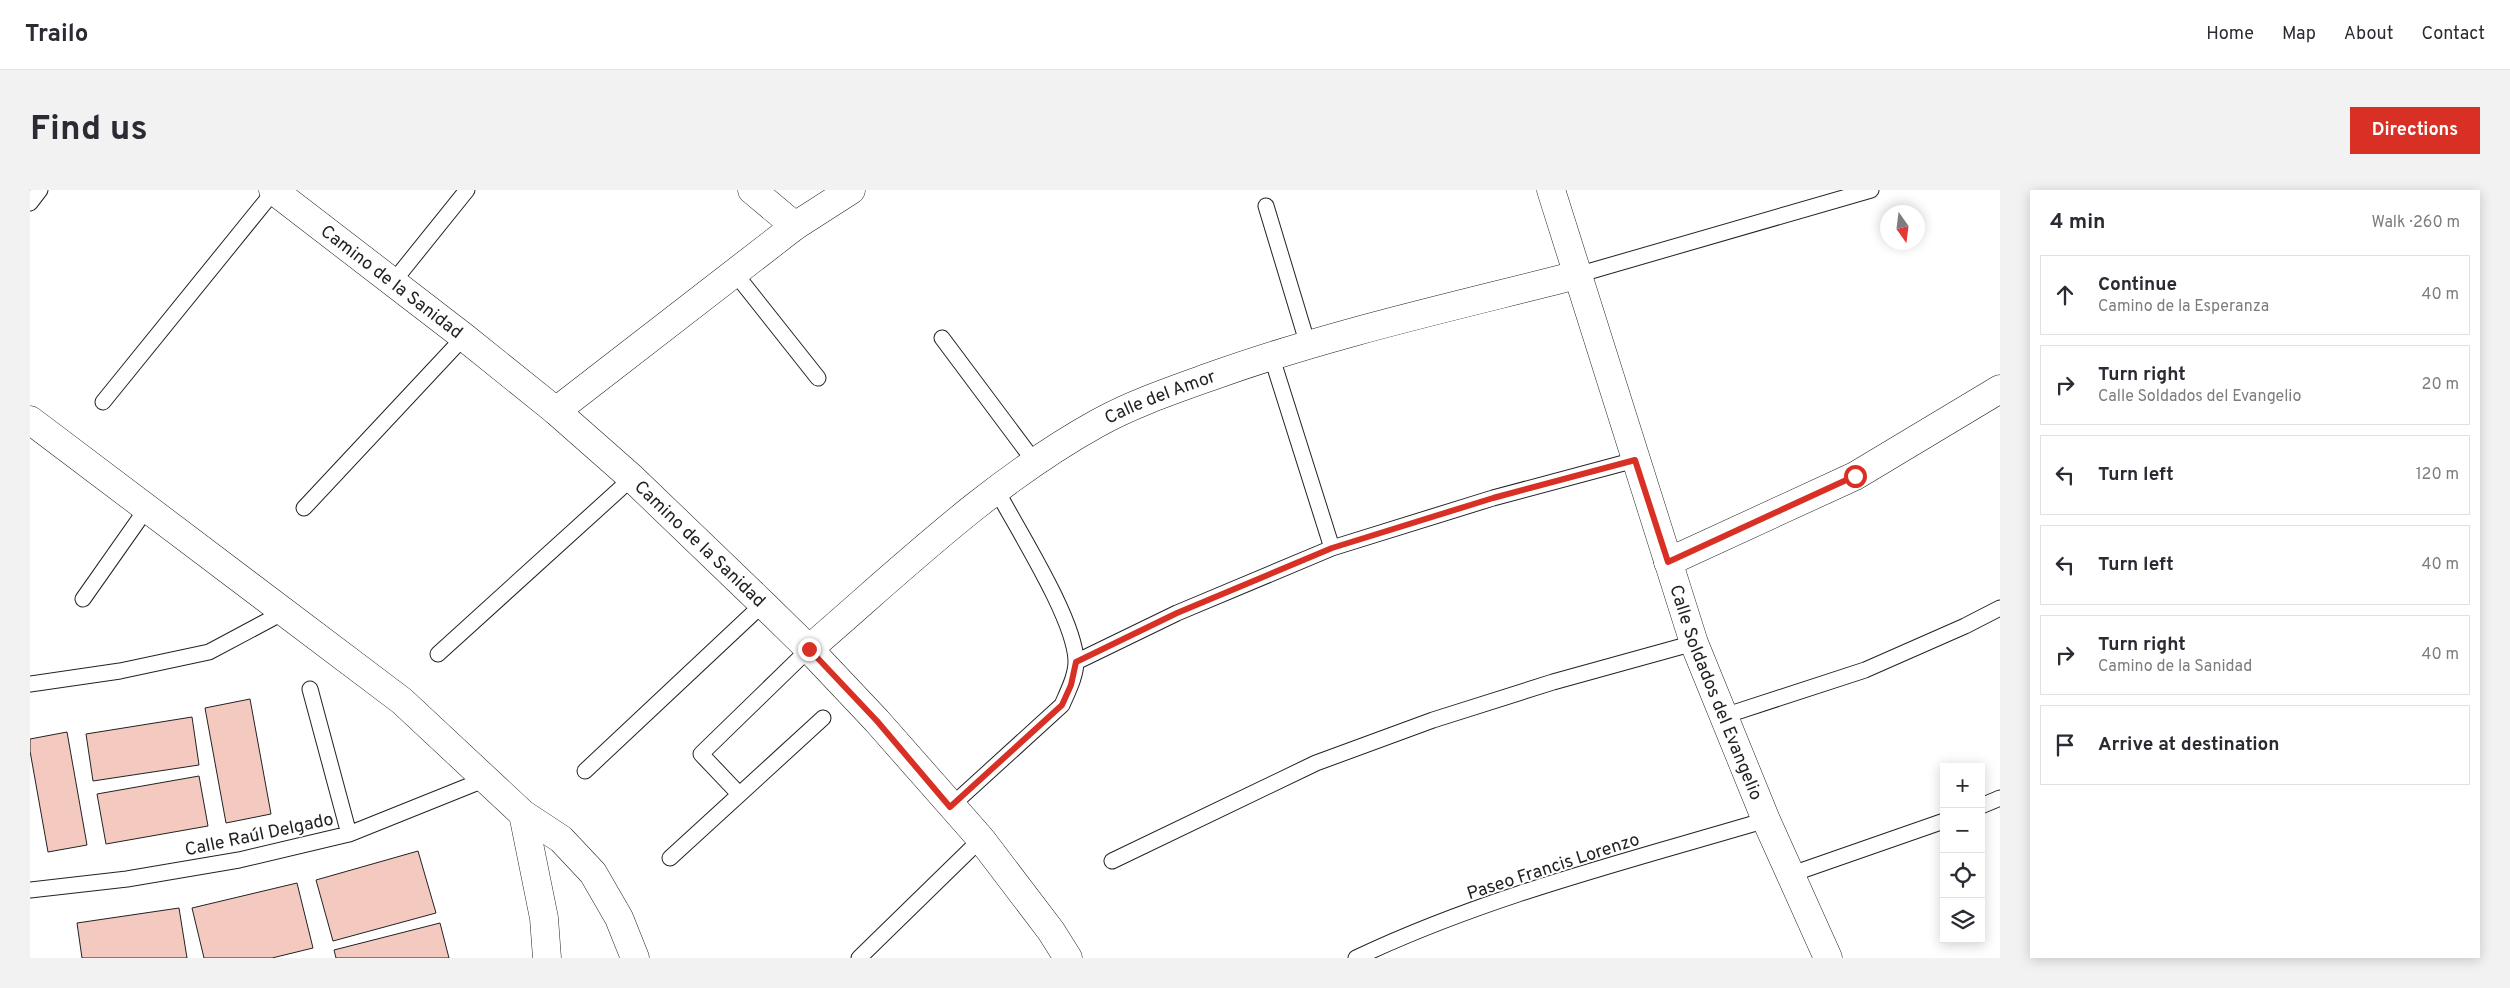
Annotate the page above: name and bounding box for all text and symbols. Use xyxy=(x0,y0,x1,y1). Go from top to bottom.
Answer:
text: Trailo xyxy=(25,20,88,50)
text: Home xyxy=(2206,23,2254,46)
text: Map xyxy=(2282,23,2316,46)
text: About xyxy=(2344,23,2393,46)
text: Contact xyxy=(2421,23,2485,46)
button: Directions xyxy=(2350,107,2480,154)
text: Find us xyxy=(30,108,148,152)
north arrow xyxy=(1880,205,1925,250)
text: 4 min xyxy=(2050,209,2106,236)
text: Walk · 260 m xyxy=(2371,213,2460,233)
street label: Camino de la Sanidad xyxy=(315,221,467,345)
text: Continue xyxy=(2098,273,2177,297)
icon: ahead xyxy=(2051,281,2079,309)
text: 40 m xyxy=(2421,285,2459,305)
text: Camino de la Esperanza xyxy=(2098,297,2269,317)
text: Turn right xyxy=(2098,363,2186,387)
street label: Calle del Amor xyxy=(1101,366,1219,430)
icon: right xyxy=(2051,371,2079,399)
text: 20 m xyxy=(2422,375,2459,395)
text: Calle Soldados del Evangelio xyxy=(2098,387,2301,407)
icon: left xyxy=(2051,461,2079,489)
text: Turn left xyxy=(2098,463,2174,487)
route start xyxy=(1844,465,1867,488)
text: 120 m xyxy=(2416,465,2459,485)
street label: Camino de la Sanidad xyxy=(629,476,770,613)
icon: left xyxy=(2051,551,2079,579)
text: Turn left xyxy=(2098,553,2174,577)
text: 40 m xyxy=(2421,555,2459,575)
street label: Calle Soldados del Evangelio xyxy=(1663,582,1767,804)
text: Turn right xyxy=(2098,633,2186,657)
route end xyxy=(798,638,821,661)
icon: right xyxy=(2051,641,2079,669)
text: 40 m xyxy=(2421,645,2459,665)
text: Camino de la Sanidad xyxy=(2098,657,2252,677)
icon: arrive xyxy=(2051,731,2079,759)
text: Arrive at destination xyxy=(2098,733,2279,757)
map controls xyxy=(1940,763,1985,943)
button: + xyxy=(1940,763,1985,808)
street label: Calle Raúl Delgado xyxy=(183,808,336,862)
button: − xyxy=(1940,808,1985,853)
street label: Paseo Francis Lorenzo xyxy=(1464,829,1643,906)
button: locate xyxy=(1940,853,1985,898)
button: layers xyxy=(1940,898,1985,943)

